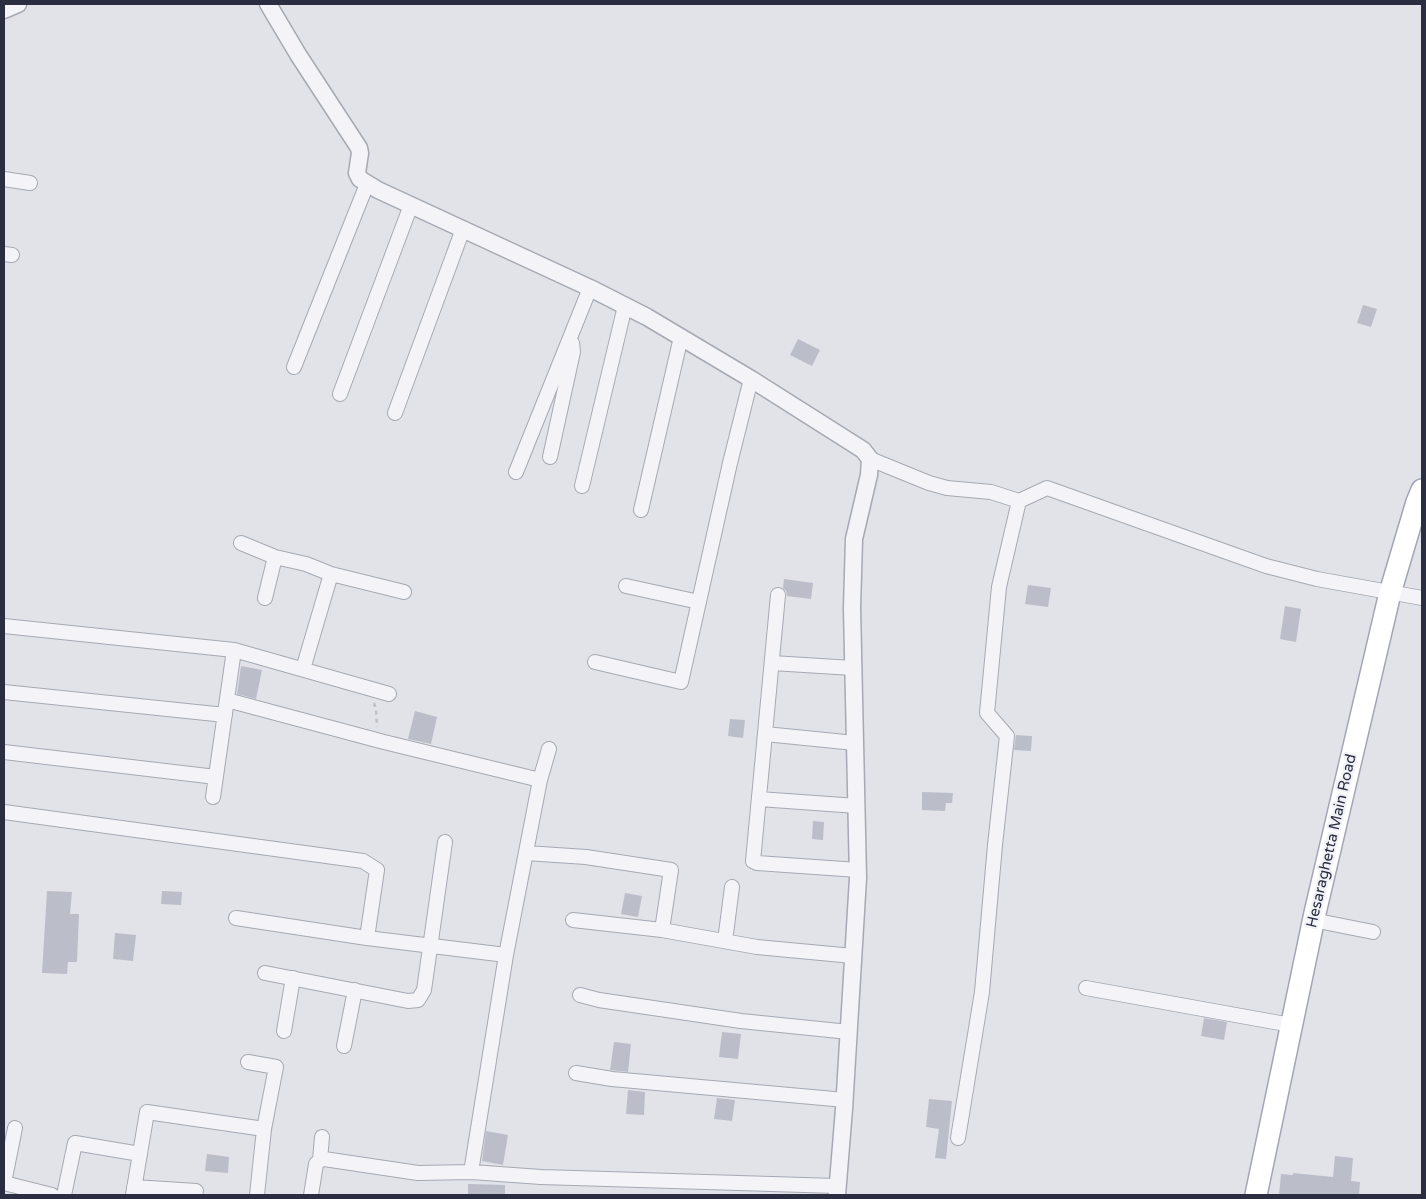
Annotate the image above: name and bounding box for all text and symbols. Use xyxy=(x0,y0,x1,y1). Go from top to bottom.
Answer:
street label: Hesaraghetta Main Road xyxy=(1303,752,1361,930)

